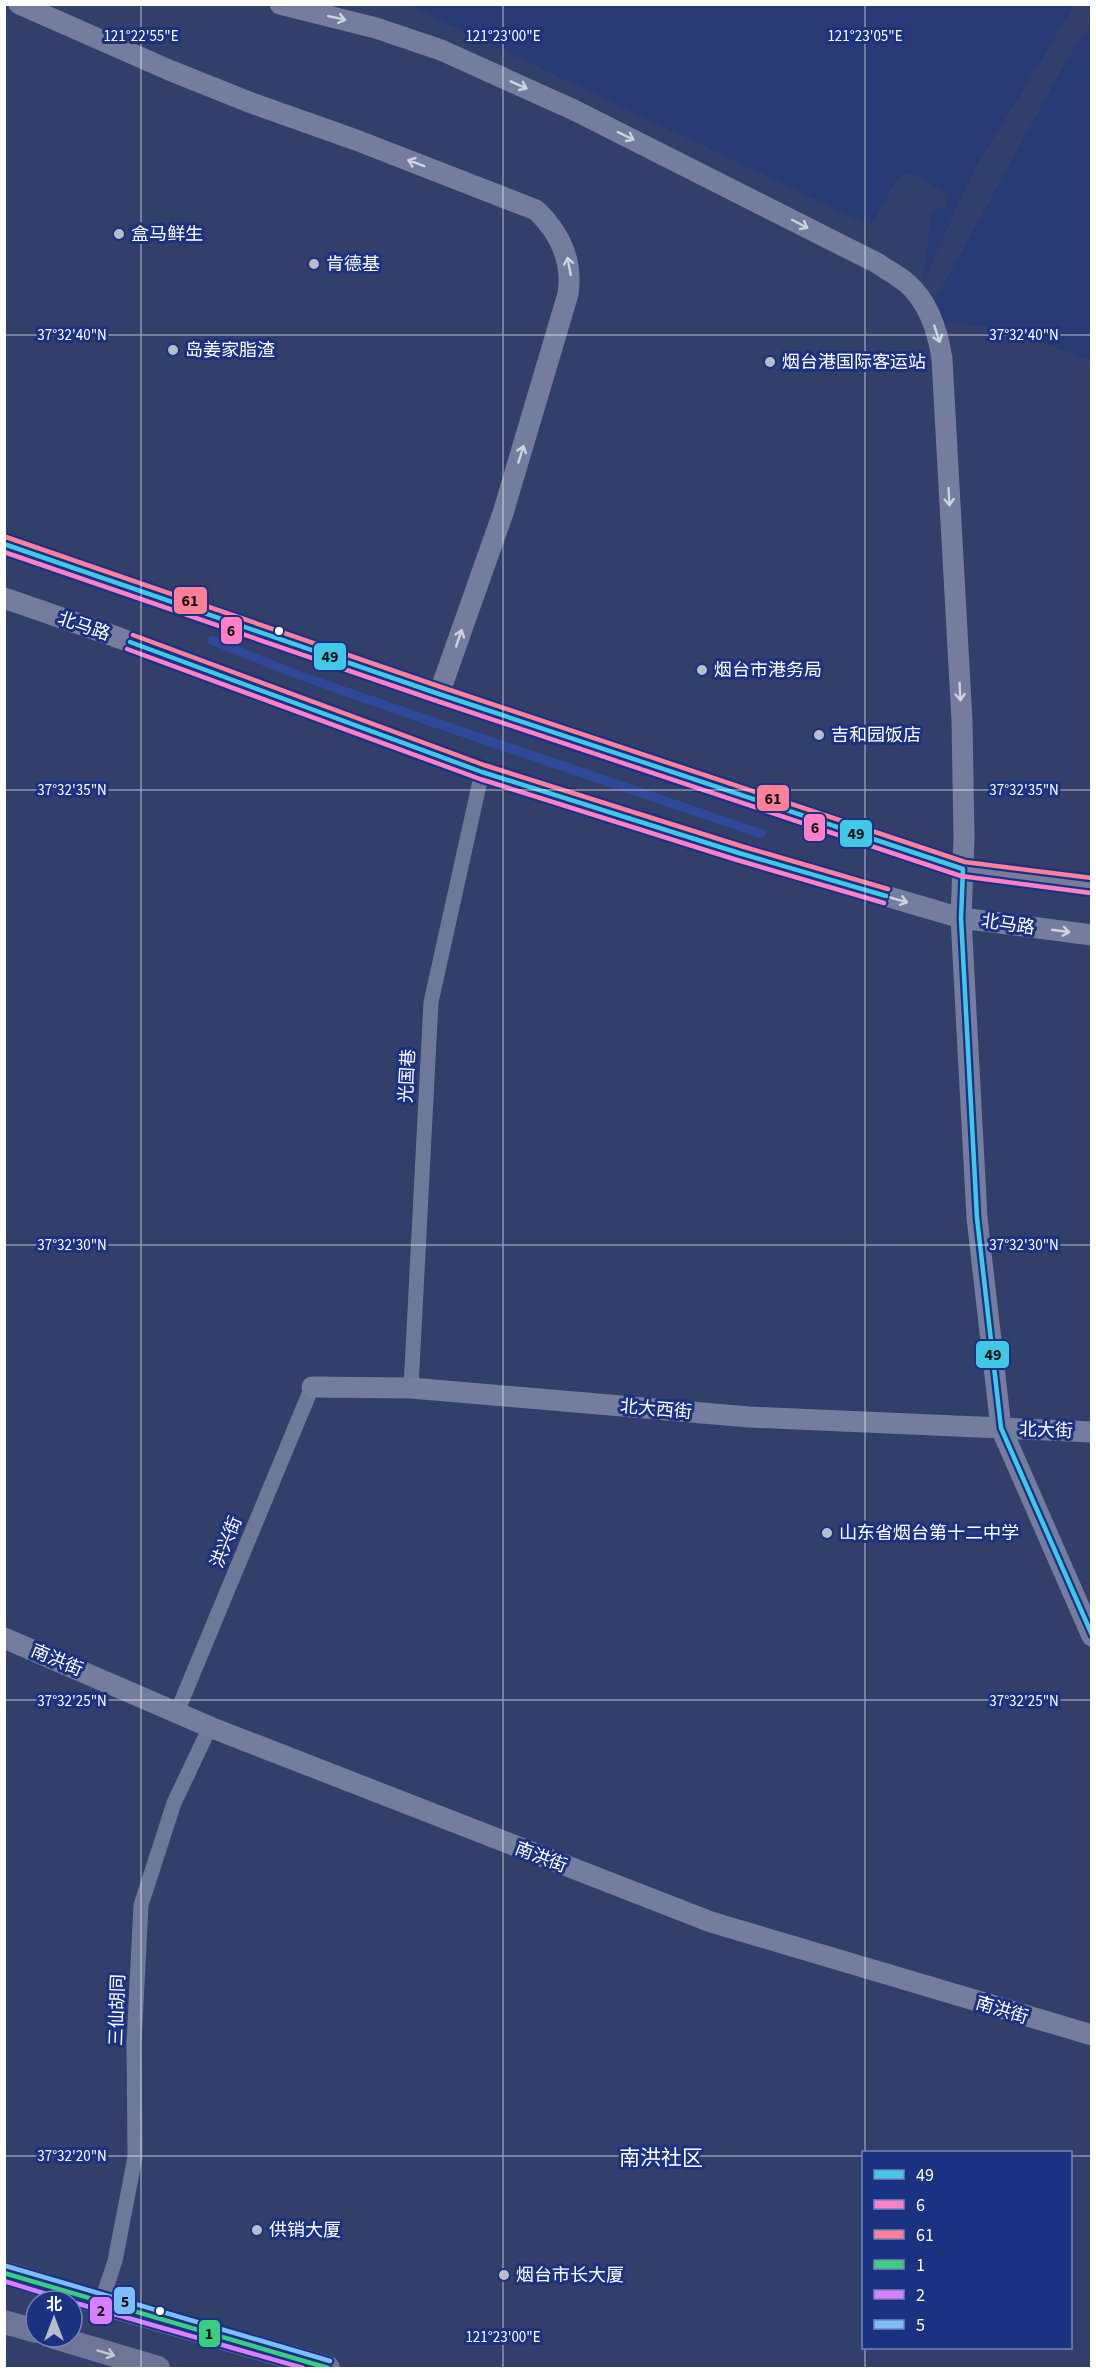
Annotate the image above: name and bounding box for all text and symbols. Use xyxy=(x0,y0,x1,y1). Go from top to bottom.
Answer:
one-way arrow xyxy=(327,13,346,25)
text: 121°22'55"E xyxy=(103,26,179,47)
text: 121°23'00"E xyxy=(465,26,541,47)
text: 121°23'05"E xyxy=(827,26,903,47)
one-way arrow xyxy=(510,81,528,92)
one-way arrow xyxy=(617,131,635,143)
one-way arrow xyxy=(407,157,425,168)
one-way arrow xyxy=(791,219,809,230)
place label: 盒马鲜生 xyxy=(131,222,203,247)
marker: 盒马鲜生 xyxy=(112,227,126,241)
place label: 肯德基 xyxy=(326,252,380,277)
marker: 肯德基 xyxy=(307,257,321,271)
one-way arrow xyxy=(562,257,574,276)
one-way arrow xyxy=(932,324,943,343)
text: 37°32'40"N xyxy=(37,325,107,346)
text: 37°32'40"N xyxy=(989,325,1059,346)
place label: 岛姜家脂渣 xyxy=(185,338,275,363)
marker: 岛姜家脂渣 xyxy=(166,343,180,357)
place label: 烟台港国际客运站 xyxy=(782,350,926,375)
marker: 烟台港国际客运站 xyxy=(763,355,777,369)
one-way arrow xyxy=(516,445,527,464)
one-way arrow xyxy=(944,487,955,507)
line badge: 61 xyxy=(173,586,208,615)
text: 61 xyxy=(182,590,198,612)
street label: 北马路 xyxy=(54,606,113,647)
line badge: 6 xyxy=(220,616,243,645)
text: 6 xyxy=(227,620,235,642)
unlabelled marker xyxy=(273,625,285,637)
one-way arrow xyxy=(454,630,465,648)
line badge: 49 xyxy=(313,642,347,671)
text: 49 xyxy=(322,646,338,668)
place label: 烟台市港务局 xyxy=(714,658,822,683)
marker: 烟台市港务局 xyxy=(695,663,709,677)
one-way arrow xyxy=(955,681,966,701)
place label: 吉和园饭店 xyxy=(831,723,921,748)
marker: 吉和园饭店 xyxy=(812,728,826,742)
text: 37°32'35"N xyxy=(37,780,107,801)
text: 37°32'35"N xyxy=(989,780,1059,801)
line badge: 61 xyxy=(756,784,790,812)
text: 61 xyxy=(765,788,781,810)
line badge: 6 xyxy=(803,813,826,842)
text: 6 xyxy=(811,817,819,839)
line badge: 49 xyxy=(839,819,873,848)
text: 49 xyxy=(848,823,864,845)
one-way arrow xyxy=(889,895,908,906)
street label: 北马路 xyxy=(979,908,1036,941)
one-way arrow xyxy=(1050,926,1070,937)
street label: 光国巷 xyxy=(394,1048,421,1104)
text: 37°32'30"N xyxy=(37,1235,107,1256)
text: 37°32'30"N xyxy=(989,1235,1059,1256)
line badge: 49 xyxy=(975,1340,1010,1369)
text: 49 xyxy=(985,1344,1001,1366)
street label: 北大西街 xyxy=(619,1394,693,1425)
street label: 北大街 xyxy=(1019,1417,1073,1444)
street label: 洪兴街 xyxy=(205,1512,248,1572)
place label: 山东省烟台第十二中学 xyxy=(839,1521,1019,1546)
marker: 山东省烟台第十二中学 xyxy=(820,1526,834,1540)
street label: 南洪街 xyxy=(27,1638,87,1683)
text: 37°32'25"N xyxy=(37,1691,107,1712)
text: 37°32'25"N xyxy=(989,1691,1059,1712)
street label: 南洪街 xyxy=(511,1836,571,1879)
street label: 三仙胡同 xyxy=(104,1974,131,2046)
street label: 南洪街 xyxy=(972,1991,1031,2030)
district label: 南洪社区 xyxy=(619,2143,703,2173)
text: 37°32'20"N xyxy=(37,2146,107,2167)
legend xyxy=(862,2151,1072,2349)
text: 49 xyxy=(916,2163,934,2188)
text: 6 xyxy=(916,2193,925,2218)
place label: 供销大厦 xyxy=(269,2218,341,2243)
marker: 供销大厦 xyxy=(250,2223,264,2237)
text: 61 xyxy=(916,2223,934,2248)
text: 1 xyxy=(916,2253,925,2278)
place label: 烟台市长大厦 xyxy=(516,2263,624,2288)
marker: 烟台市长大厦 xyxy=(497,2268,511,2282)
text: 2 xyxy=(916,2283,925,2308)
line badge: 5 xyxy=(113,2286,136,2315)
north arrow xyxy=(24,2289,84,2349)
text: 5 xyxy=(121,2291,129,2313)
text: 北 xyxy=(46,2294,62,2316)
line badge: 2 xyxy=(89,2296,113,2325)
text: 2 xyxy=(97,2300,105,2322)
unlabelled marker xyxy=(154,2305,166,2317)
text: 5 xyxy=(916,2313,925,2338)
line badge: 1 xyxy=(198,2319,221,2348)
text: 1 xyxy=(205,2323,213,2345)
text: 121°23'00"E xyxy=(465,2327,541,2348)
one-way arrow xyxy=(96,2348,115,2359)

